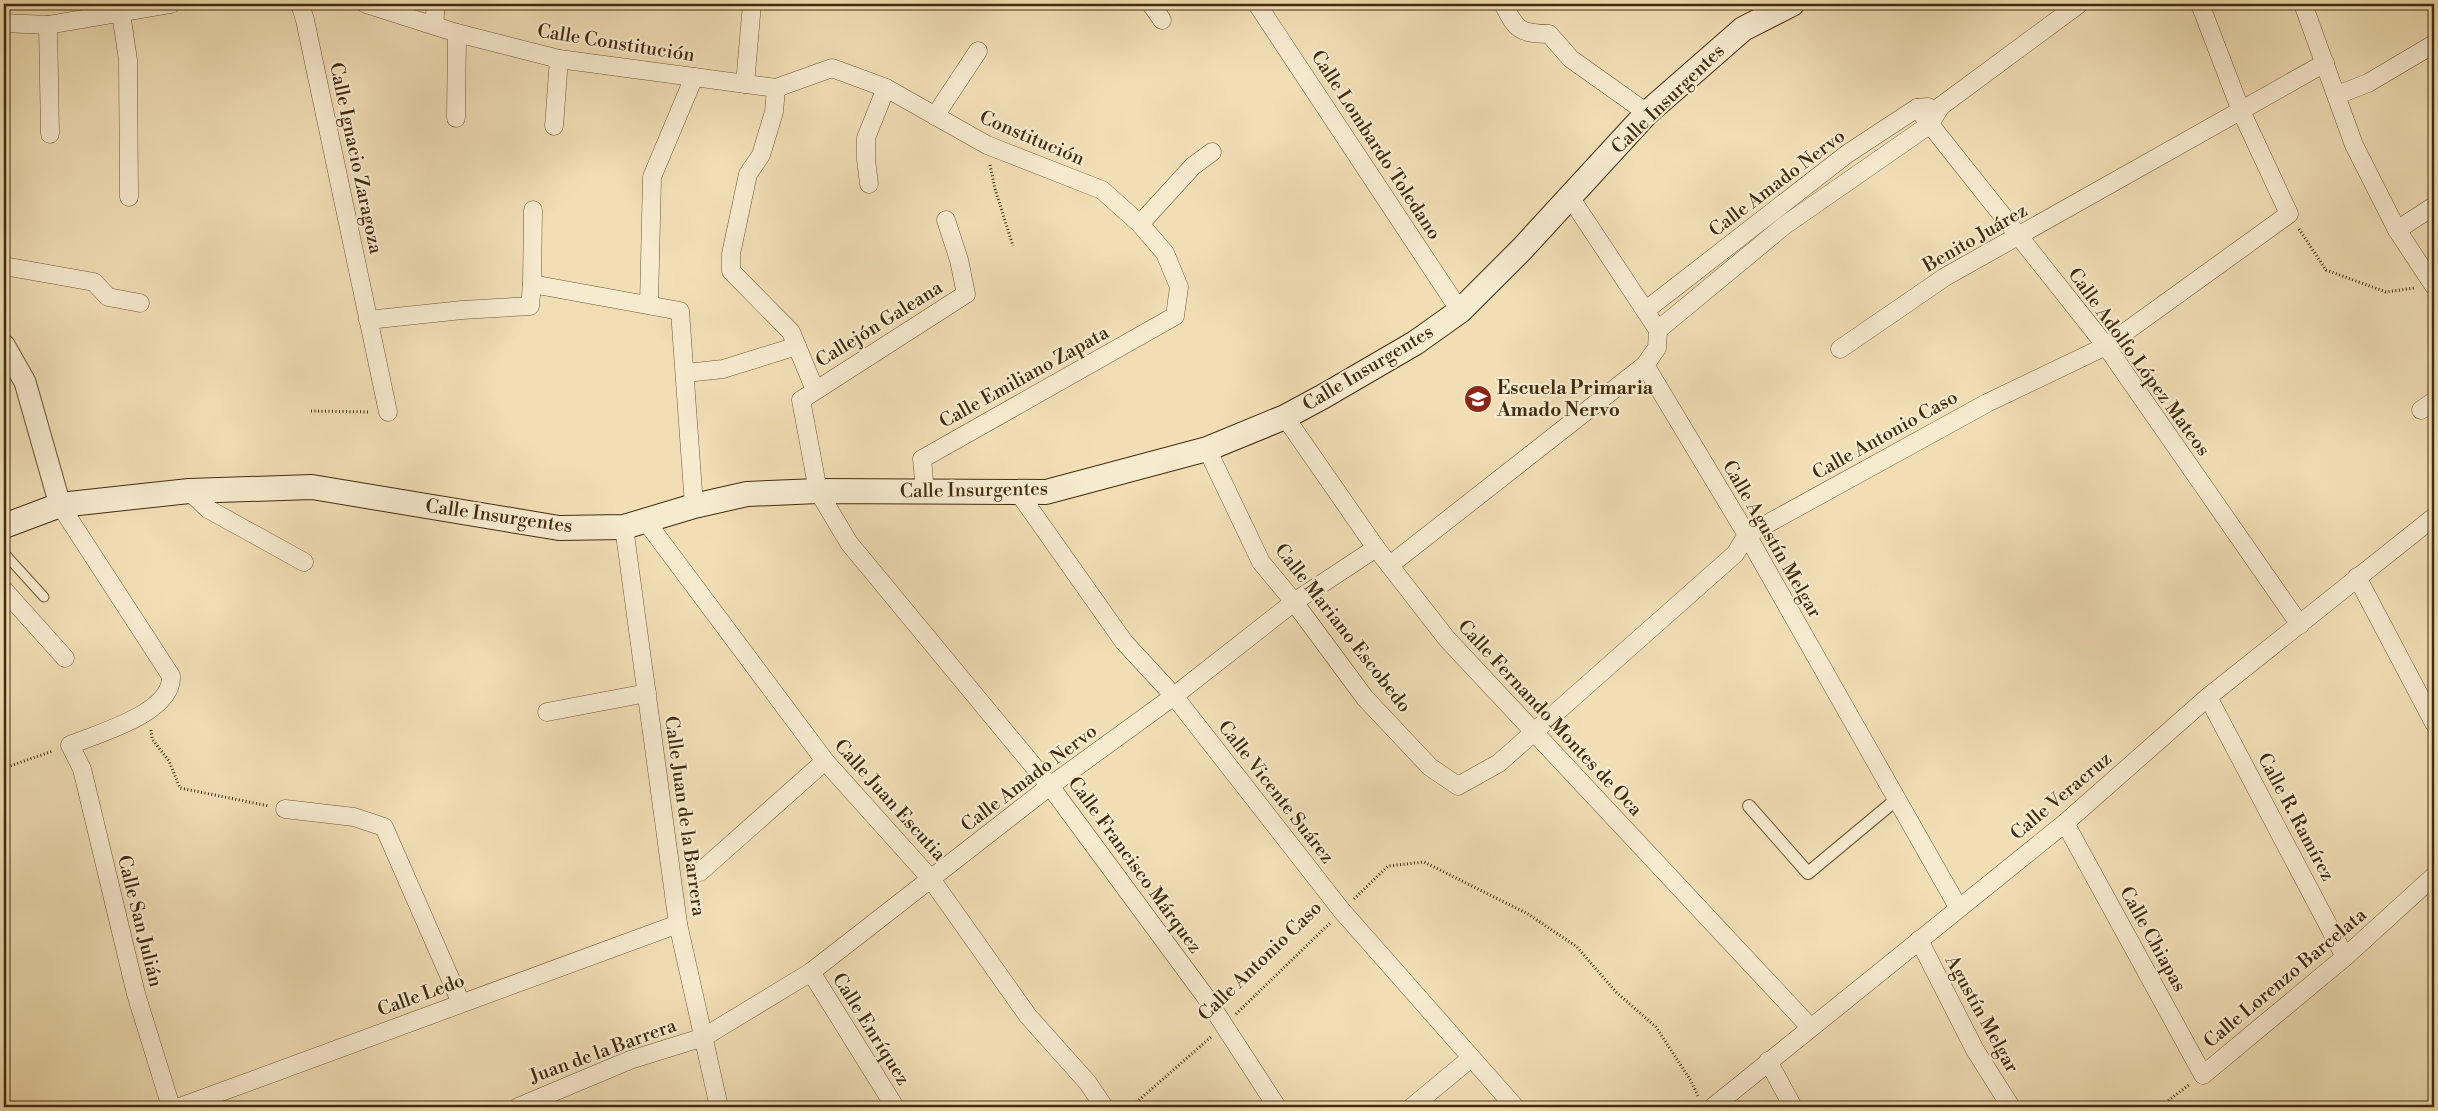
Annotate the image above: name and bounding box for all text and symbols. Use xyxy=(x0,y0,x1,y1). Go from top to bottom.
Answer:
street label: Calle Constitución xyxy=(536,19,696,67)
street label: Calle Insurgentes xyxy=(1606,39,1730,159)
street label: Calle Lombardo Toledano xyxy=(1306,46,1446,244)
street label: Calle Ignacio Zaragoza xyxy=(324,60,388,256)
street label: Constitución xyxy=(976,105,1088,171)
street label: Calle Amado Nervo xyxy=(1704,124,1850,242)
street label: Benito Juárez xyxy=(1918,198,2032,278)
street label: Calle Adolfo López Mateos xyxy=(2063,263,2215,461)
street label: Callejón Galeana xyxy=(811,275,947,373)
street label: Calle Emiliano Zapata xyxy=(935,320,1113,434)
street label: Calle Insurgentes xyxy=(1298,320,1438,416)
place label: Escuela Primaria Amado Nervo xyxy=(1496,376,1654,422)
school or university icon: Escuela Primaria Amado Nervo xyxy=(1463,384,1493,414)
street label: Calle Antonio Caso xyxy=(1808,385,1962,485)
street label: Calle Agustín Melgar xyxy=(1717,456,1827,622)
street label: Calle Insurgentes xyxy=(900,477,1048,503)
street label: Calle Insurgentes xyxy=(424,494,574,538)
street label: Calle Mariano Escobedo xyxy=(1270,539,1416,717)
street label: Calle Fernando Montes de Oca xyxy=(1453,615,1648,822)
street label: Calle Juan de la Barrera xyxy=(659,714,711,918)
street label: Calle Vicente Suárez xyxy=(1213,716,1339,868)
street label: Calle Amado Nervo xyxy=(956,719,1102,837)
street label: Calle Juan Escutia xyxy=(829,734,951,866)
street label: Calle Veracruz xyxy=(2005,747,2117,845)
street label: Calle R. Ramírez xyxy=(2252,749,2340,885)
street label: Calle Francisco Márquez xyxy=(1063,772,1207,958)
street label: Calle San Julián xyxy=(112,853,168,989)
street label: Calle Chiapas xyxy=(2114,882,2192,996)
street label: Calle Antonio Caso xyxy=(1193,896,1327,1026)
street label: Calle Lorenzo Barcelata xyxy=(2199,903,2372,1053)
street label: Agustín Melgar xyxy=(1939,950,2024,1077)
street label: Calle Ledo xyxy=(374,968,468,1022)
street label: Calle Enríquez xyxy=(827,968,915,1090)
street label: Juan de la Barrera xyxy=(525,1013,680,1089)

